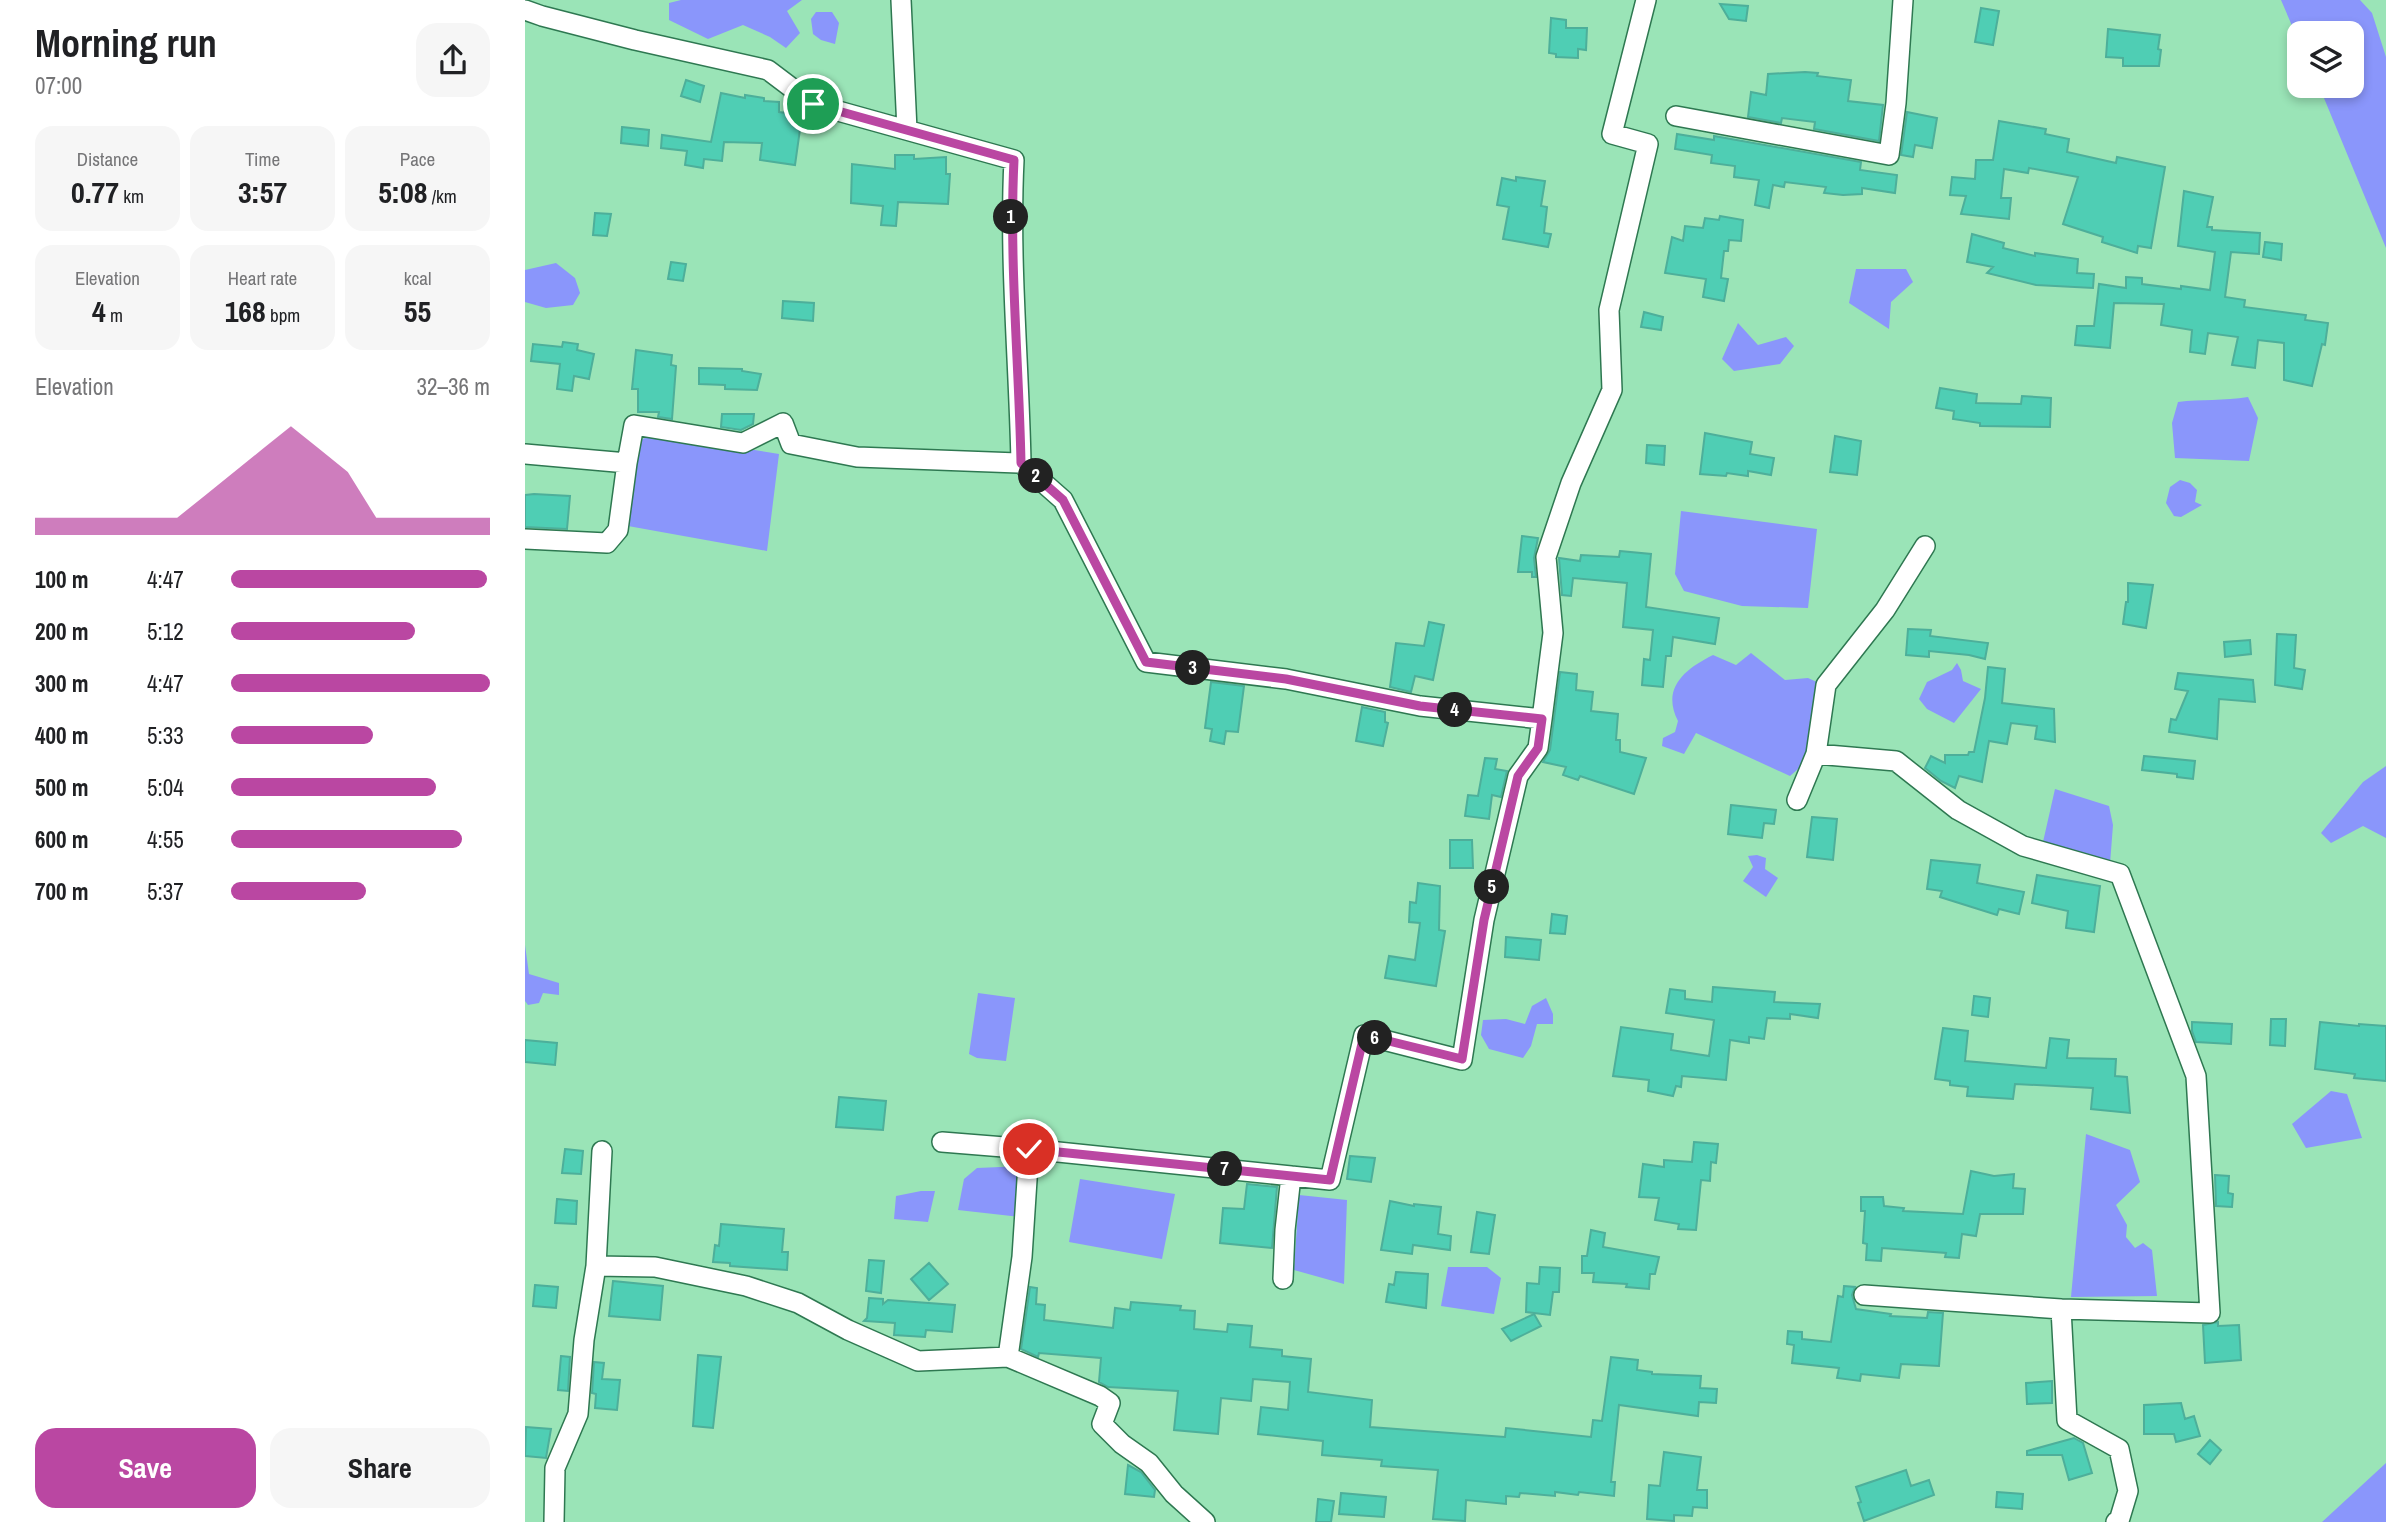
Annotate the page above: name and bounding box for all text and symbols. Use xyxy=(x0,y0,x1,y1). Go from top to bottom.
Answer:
text: Morning run xyxy=(35,18,217,69)
map controls xyxy=(2287,21,2364,98)
button: layers xyxy=(2287,21,2364,98)
button: share xyxy=(416,23,490,97)
text: 07:00 xyxy=(35,70,82,101)
pin xyxy=(783,74,843,134)
icon: arrive xyxy=(794,85,832,123)
text: Distance xyxy=(77,146,138,172)
text: Time xyxy=(245,146,280,172)
text: Pace xyxy=(400,146,435,172)
text: 0.77 xyxy=(71,172,119,212)
text: 3:57 xyxy=(238,172,287,212)
text: 5:08 xyxy=(378,172,427,212)
text: km xyxy=(119,183,144,209)
text: /km xyxy=(427,183,457,209)
pin: 1 xyxy=(993,200,1029,234)
text: 1 xyxy=(1006,203,1015,229)
text: Elevation xyxy=(75,265,140,291)
text: Heart rate xyxy=(228,265,297,291)
text: kcal xyxy=(404,265,431,291)
text: 4 xyxy=(92,291,106,331)
text: 168 xyxy=(225,291,266,331)
text: 55 xyxy=(404,291,431,331)
text: m xyxy=(106,302,123,328)
text: bpm xyxy=(266,302,300,328)
text: Elevation xyxy=(35,371,114,402)
text: 32–36 m xyxy=(417,371,490,402)
pin: 2 xyxy=(1019,458,1053,494)
text: 2 xyxy=(1031,462,1040,488)
text: 100 m xyxy=(35,564,88,595)
text: 4:47 xyxy=(147,564,184,595)
text: 200 m xyxy=(35,616,88,647)
text: 5:12 xyxy=(147,616,184,647)
pin: 3 xyxy=(1175,650,1211,686)
text: 3 xyxy=(1188,654,1197,680)
text: 300 m xyxy=(35,668,88,699)
text: 4:47 xyxy=(147,668,184,699)
pin: 4 xyxy=(1437,692,1473,728)
text: 4 xyxy=(1450,696,1459,722)
text: 400 m xyxy=(35,720,88,751)
text: 5:33 xyxy=(147,720,184,751)
text: 500 m xyxy=(35,772,88,803)
text: 5:04 xyxy=(147,772,184,803)
text: 600 m xyxy=(35,824,88,855)
text: 4:55 xyxy=(147,824,184,855)
pin: 5 xyxy=(1475,870,1509,904)
text: 5 xyxy=(1487,873,1496,899)
text: 700 m xyxy=(35,876,88,907)
text: 5:37 xyxy=(147,876,184,907)
pin: 6 xyxy=(1357,1020,1393,1056)
text: 6 xyxy=(1370,1024,1379,1050)
pin xyxy=(999,1119,1059,1179)
icon: check xyxy=(1010,1130,1048,1168)
pin: 7 xyxy=(1207,1152,1243,1186)
text: 7 xyxy=(1220,1155,1229,1181)
button: Save xyxy=(35,1428,256,1508)
button: Share xyxy=(270,1428,490,1508)

